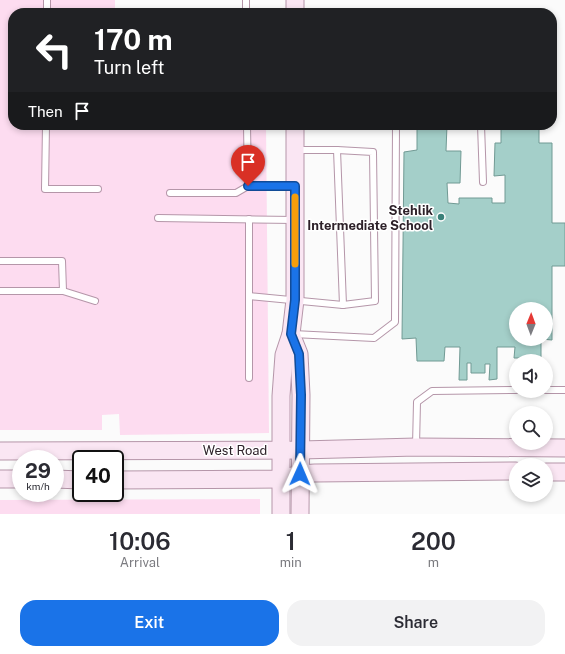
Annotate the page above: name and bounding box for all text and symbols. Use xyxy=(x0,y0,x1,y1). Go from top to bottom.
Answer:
text: 170 m xyxy=(94,23,173,56)
icon: left xyxy=(28,24,80,76)
text: Turn left xyxy=(94,57,164,78)
icon: arrive xyxy=(71,100,93,122)
text: Then xyxy=(28,103,63,120)
pin xyxy=(231,145,265,186)
icon: arrive xyxy=(237,151,259,173)
place label: Stehlik Intermediate School xyxy=(307,203,433,233)
marker: Stehlik Intermediate School xyxy=(436,212,446,222)
north arrow xyxy=(509,302,553,346)
map controls xyxy=(509,302,553,502)
button: sound xyxy=(509,354,553,398)
button: search xyxy=(509,406,553,450)
street label: West Road xyxy=(203,443,267,458)
speed limit sign: 40 xyxy=(72,450,124,502)
position arrow xyxy=(279,453,321,495)
button: layers xyxy=(509,458,553,502)
text: 29 xyxy=(25,459,51,483)
text: km/h xyxy=(26,480,50,492)
text: 10:06 xyxy=(109,527,171,555)
text: 1 xyxy=(286,527,296,555)
text: 200 xyxy=(411,527,456,555)
text: Arrival xyxy=(120,555,160,570)
text: min xyxy=(280,555,302,570)
text: m xyxy=(428,555,439,570)
button: Exit xyxy=(20,600,279,646)
button: Share xyxy=(287,600,545,646)

